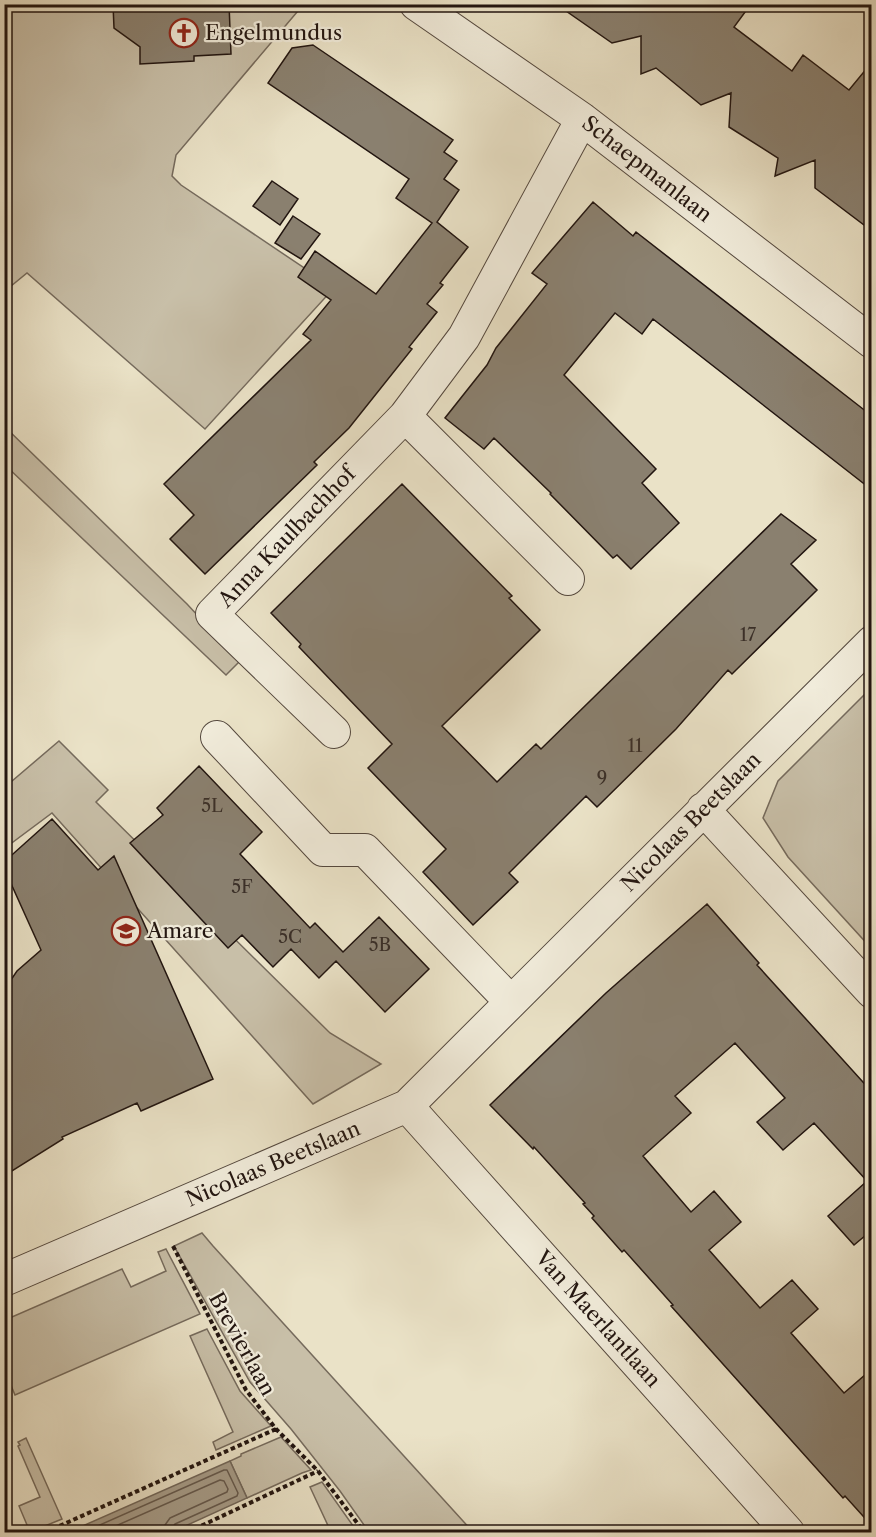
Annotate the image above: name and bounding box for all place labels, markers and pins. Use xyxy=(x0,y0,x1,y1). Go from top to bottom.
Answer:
church icon: Engelmundus xyxy=(168,17,200,49)
place label: Engelmundus xyxy=(205,20,342,45)
school or university icon: Amare xyxy=(110,915,142,947)
place label: Amare xyxy=(146,918,214,943)

